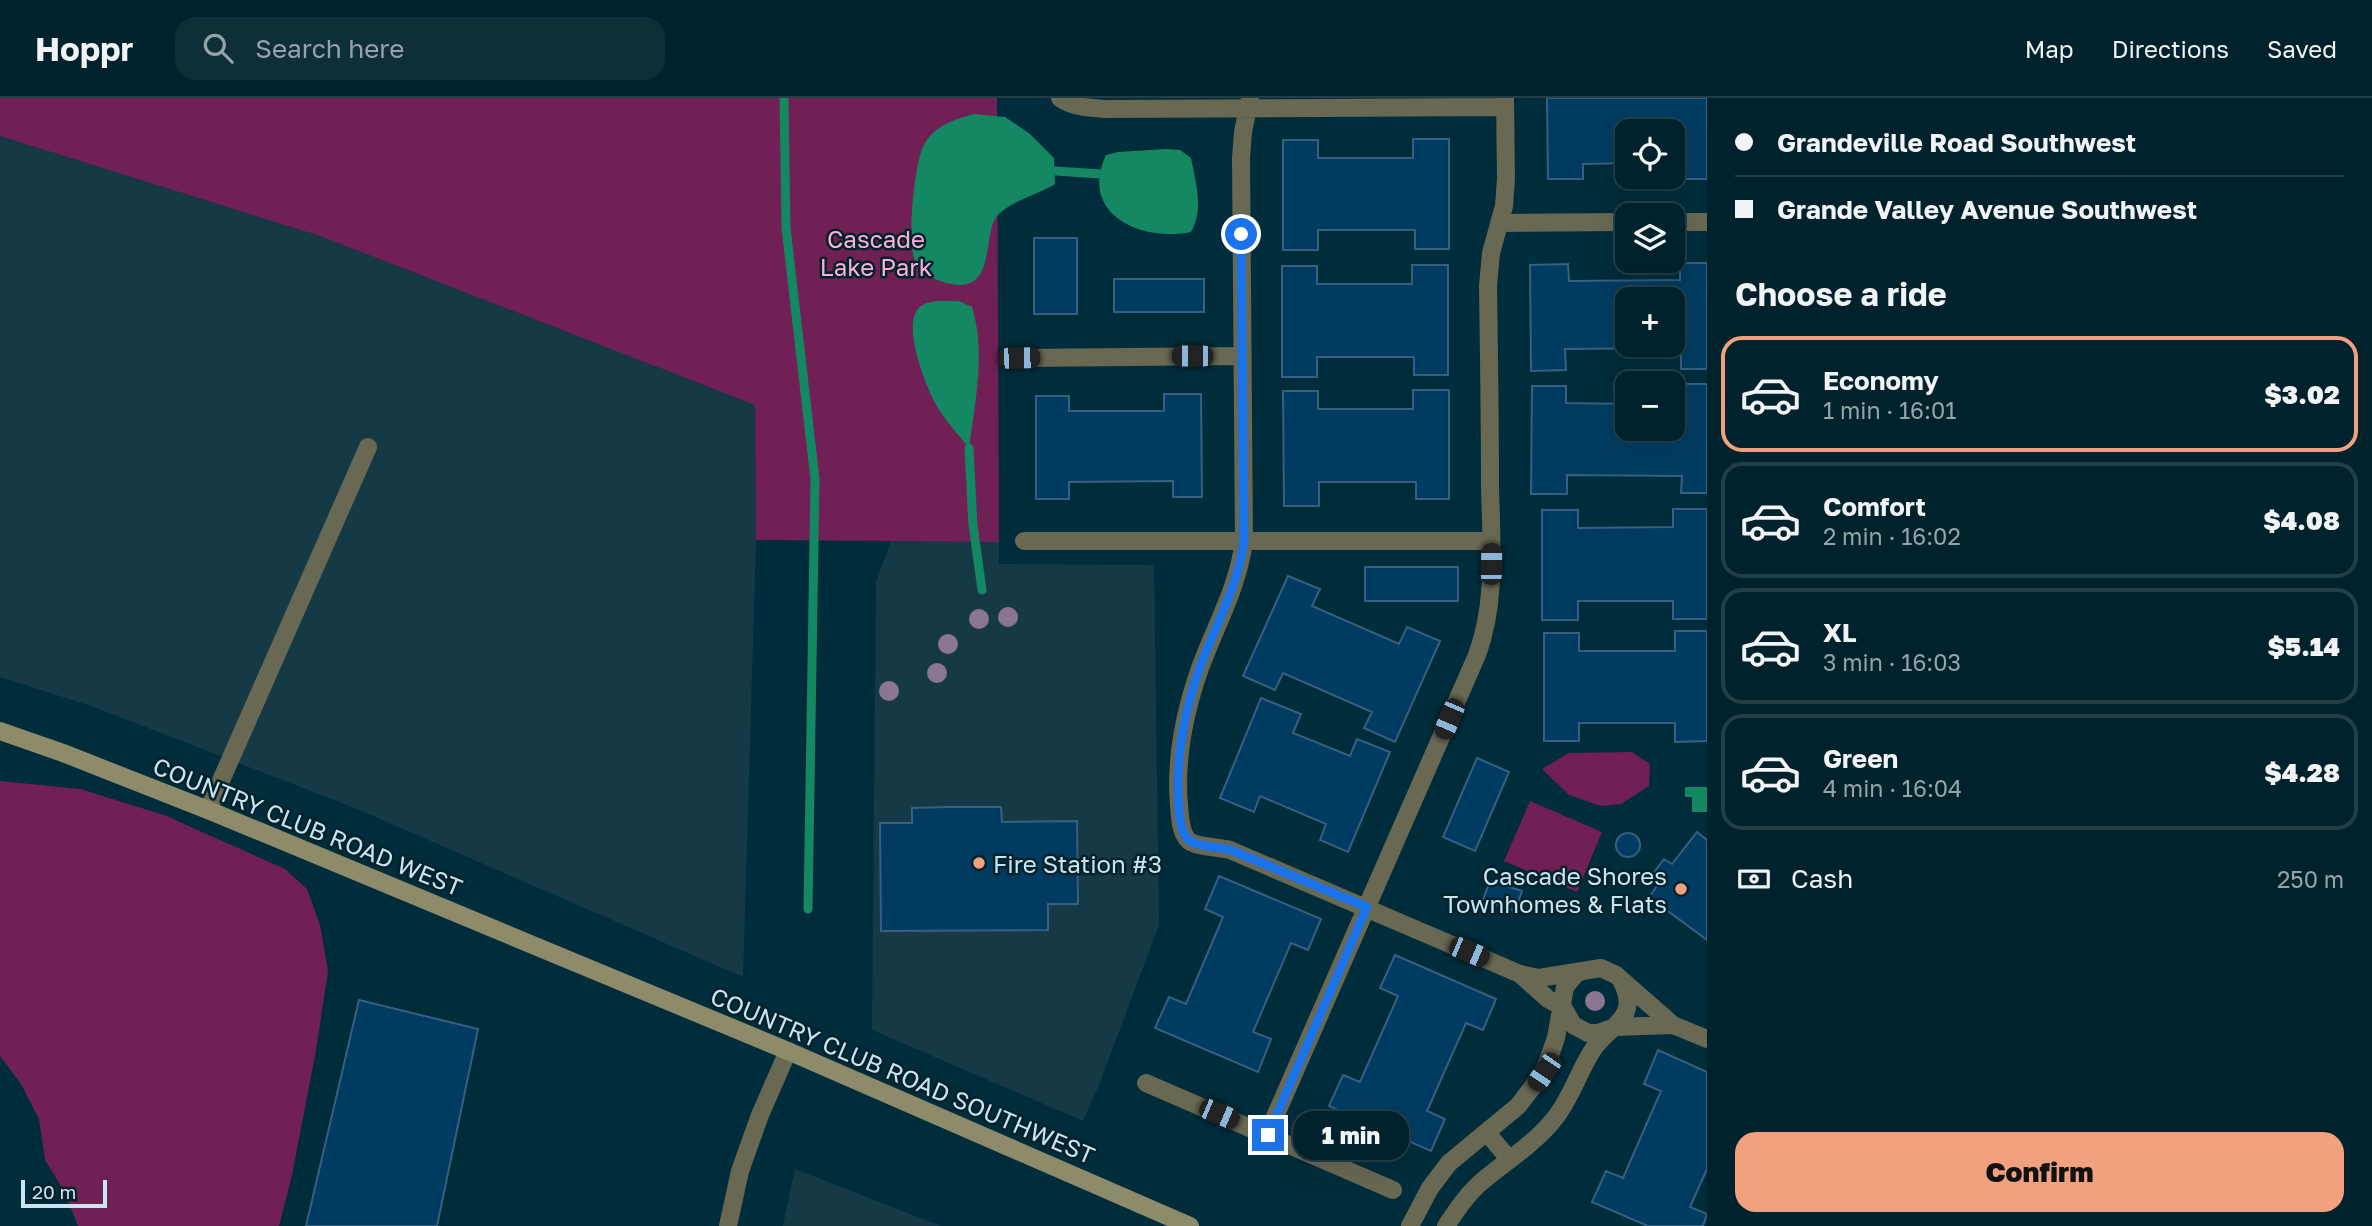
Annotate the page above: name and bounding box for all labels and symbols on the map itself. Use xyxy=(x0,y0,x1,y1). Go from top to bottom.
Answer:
route start xyxy=(1225,218,1257,250)
park label: Cascade Lake Park xyxy=(820,224,932,281)
car xyxy=(1172,346,1214,367)
car xyxy=(998,347,1041,369)
car xyxy=(1481,543,1502,585)
car xyxy=(1432,696,1467,742)
street label: COUNTRY CLUB ROAD WEST xyxy=(149,751,467,901)
place label: Fire Station #3 xyxy=(993,849,1162,878)
marker: Fire Station #3 xyxy=(971,855,987,871)
place label: Cascade Shores Townhomes & Flats xyxy=(1443,861,1667,918)
marker: Cascade Shores Townhomes & Flats xyxy=(1673,881,1689,897)
car xyxy=(1446,934,1493,970)
street label: COUNTRY CLUB ROAD SOUTHWEST xyxy=(707,981,1100,1169)
car xyxy=(1524,1049,1565,1095)
car xyxy=(1196,1096,1243,1132)
callout: 1 min xyxy=(1292,1110,1408,1160)
route end xyxy=(1252,1119,1284,1151)
scale bar xyxy=(21,1177,107,1209)

